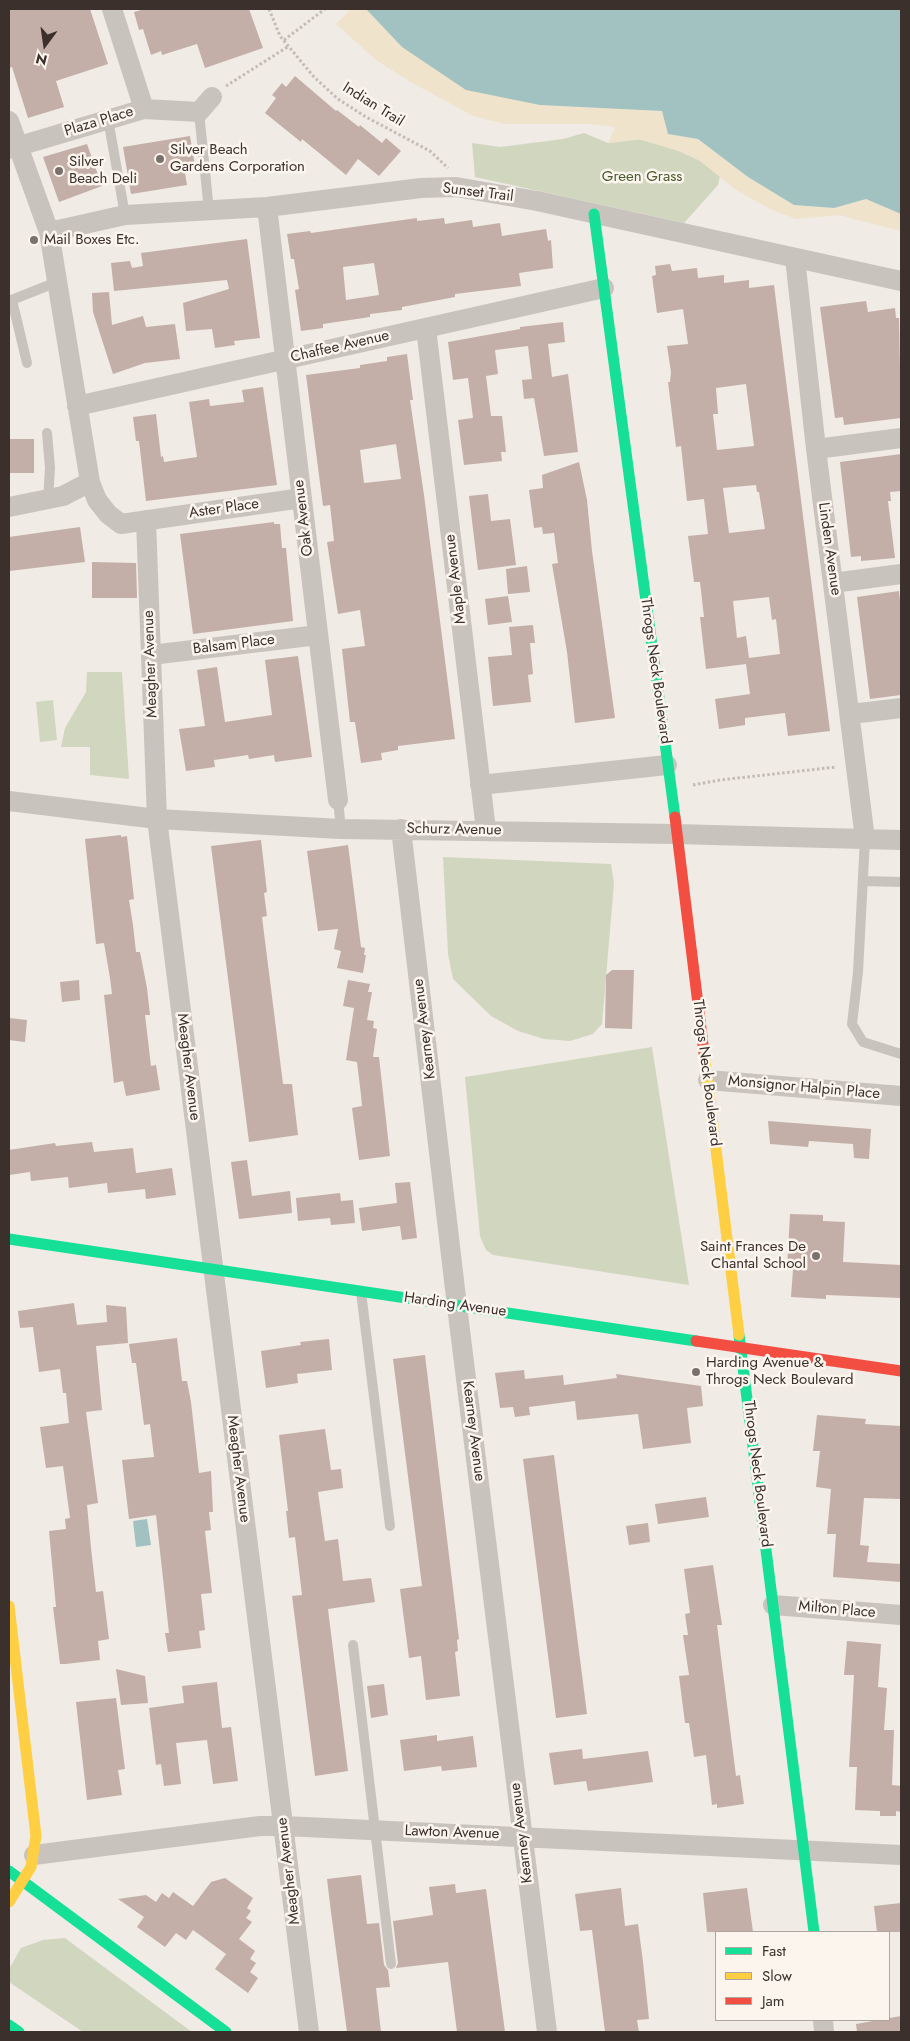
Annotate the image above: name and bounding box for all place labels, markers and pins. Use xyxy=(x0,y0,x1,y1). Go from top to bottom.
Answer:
place label: Silver Beach Gardens Corporation xyxy=(170,141,305,176)
place label: Silver Beach Deli xyxy=(69,153,137,188)
marker: Silver Beach Gardens Corporation xyxy=(154,153,166,165)
marker: Silver Beach Deli xyxy=(53,165,65,177)
place label: Mail Boxes Etc. xyxy=(44,231,139,249)
marker: Mail Boxes Etc. xyxy=(28,234,40,246)
place label: Saint Frances De Chantal School xyxy=(700,1238,806,1273)
marker: Saint Frances De Chantal School xyxy=(810,1250,822,1262)
place label: Harding Avenue & Throgs Neck Boulevard xyxy=(706,1354,854,1389)
marker: Harding Avenue & Throgs Neck Boulevard xyxy=(690,1366,702,1378)

